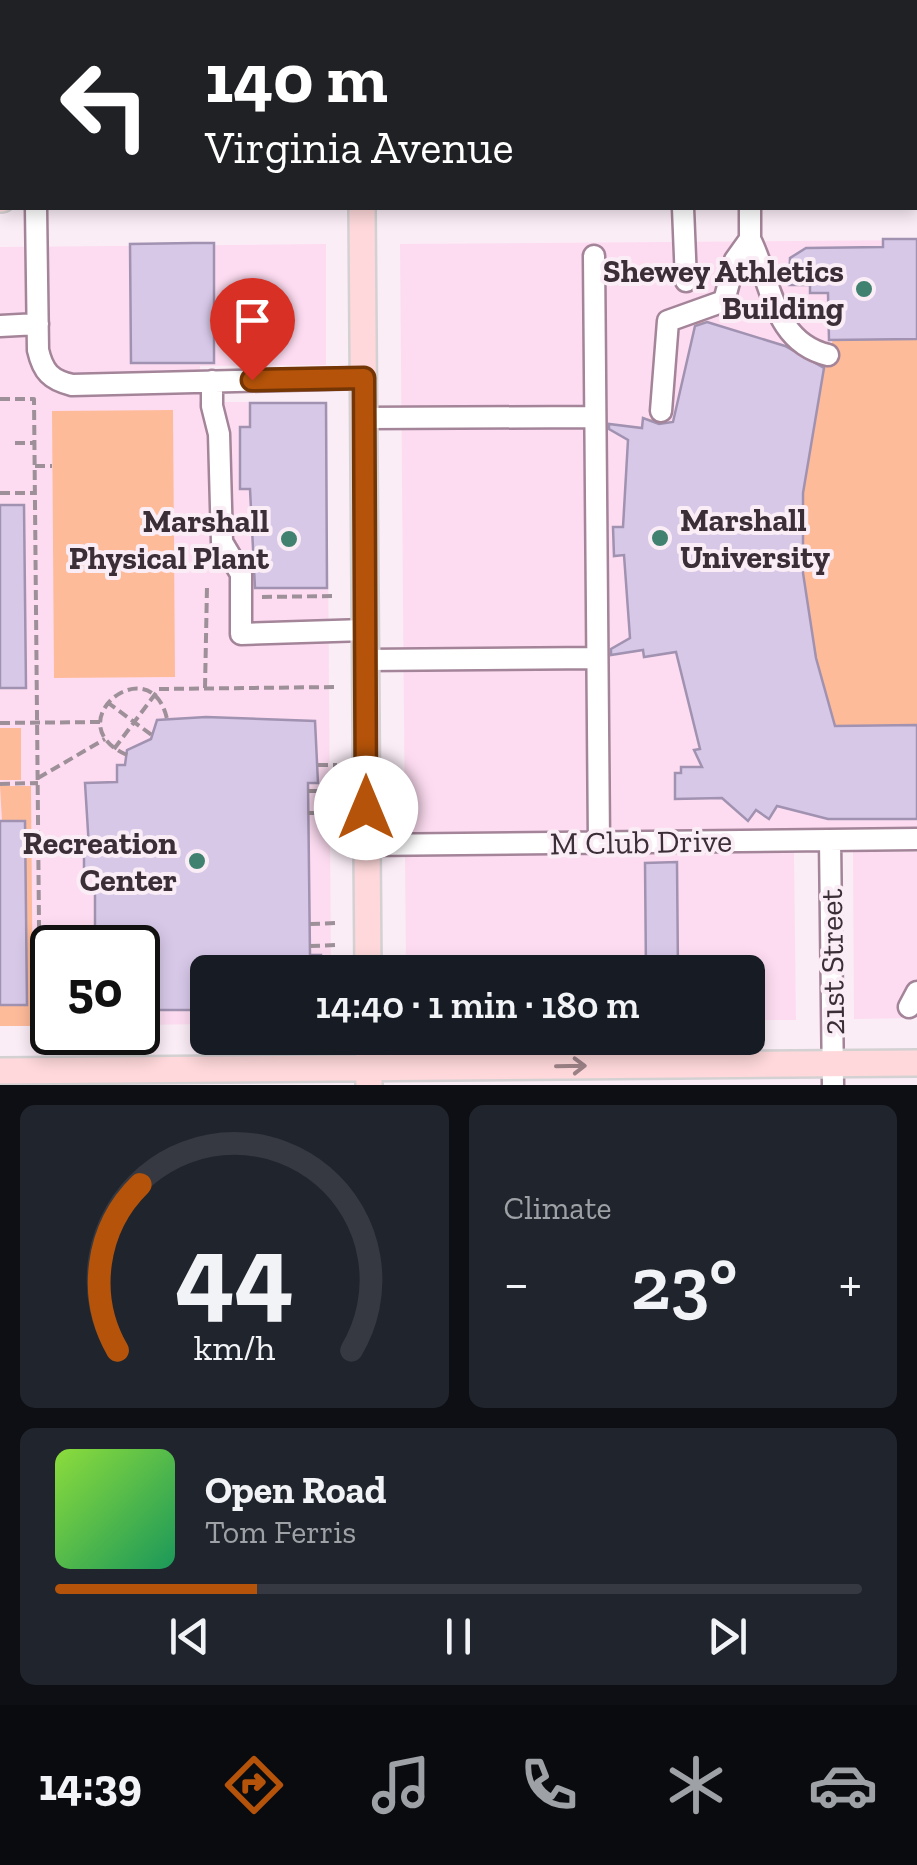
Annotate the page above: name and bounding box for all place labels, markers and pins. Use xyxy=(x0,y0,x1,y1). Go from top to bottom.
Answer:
place label: Shewey Athletics Building xyxy=(603,252,844,327)
pin xyxy=(210,278,295,381)
marker: Shewey Athletics Building xyxy=(853,278,875,300)
place label: Marshall University xyxy=(680,501,830,576)
place label: Marshall Physical Plant xyxy=(69,502,269,577)
marker: Marshall University xyxy=(649,527,671,549)
marker: Marshall Physical Plant xyxy=(278,528,300,550)
place label: Recreation Center xyxy=(23,824,177,899)
marker: Recreation Center xyxy=(186,850,208,872)

